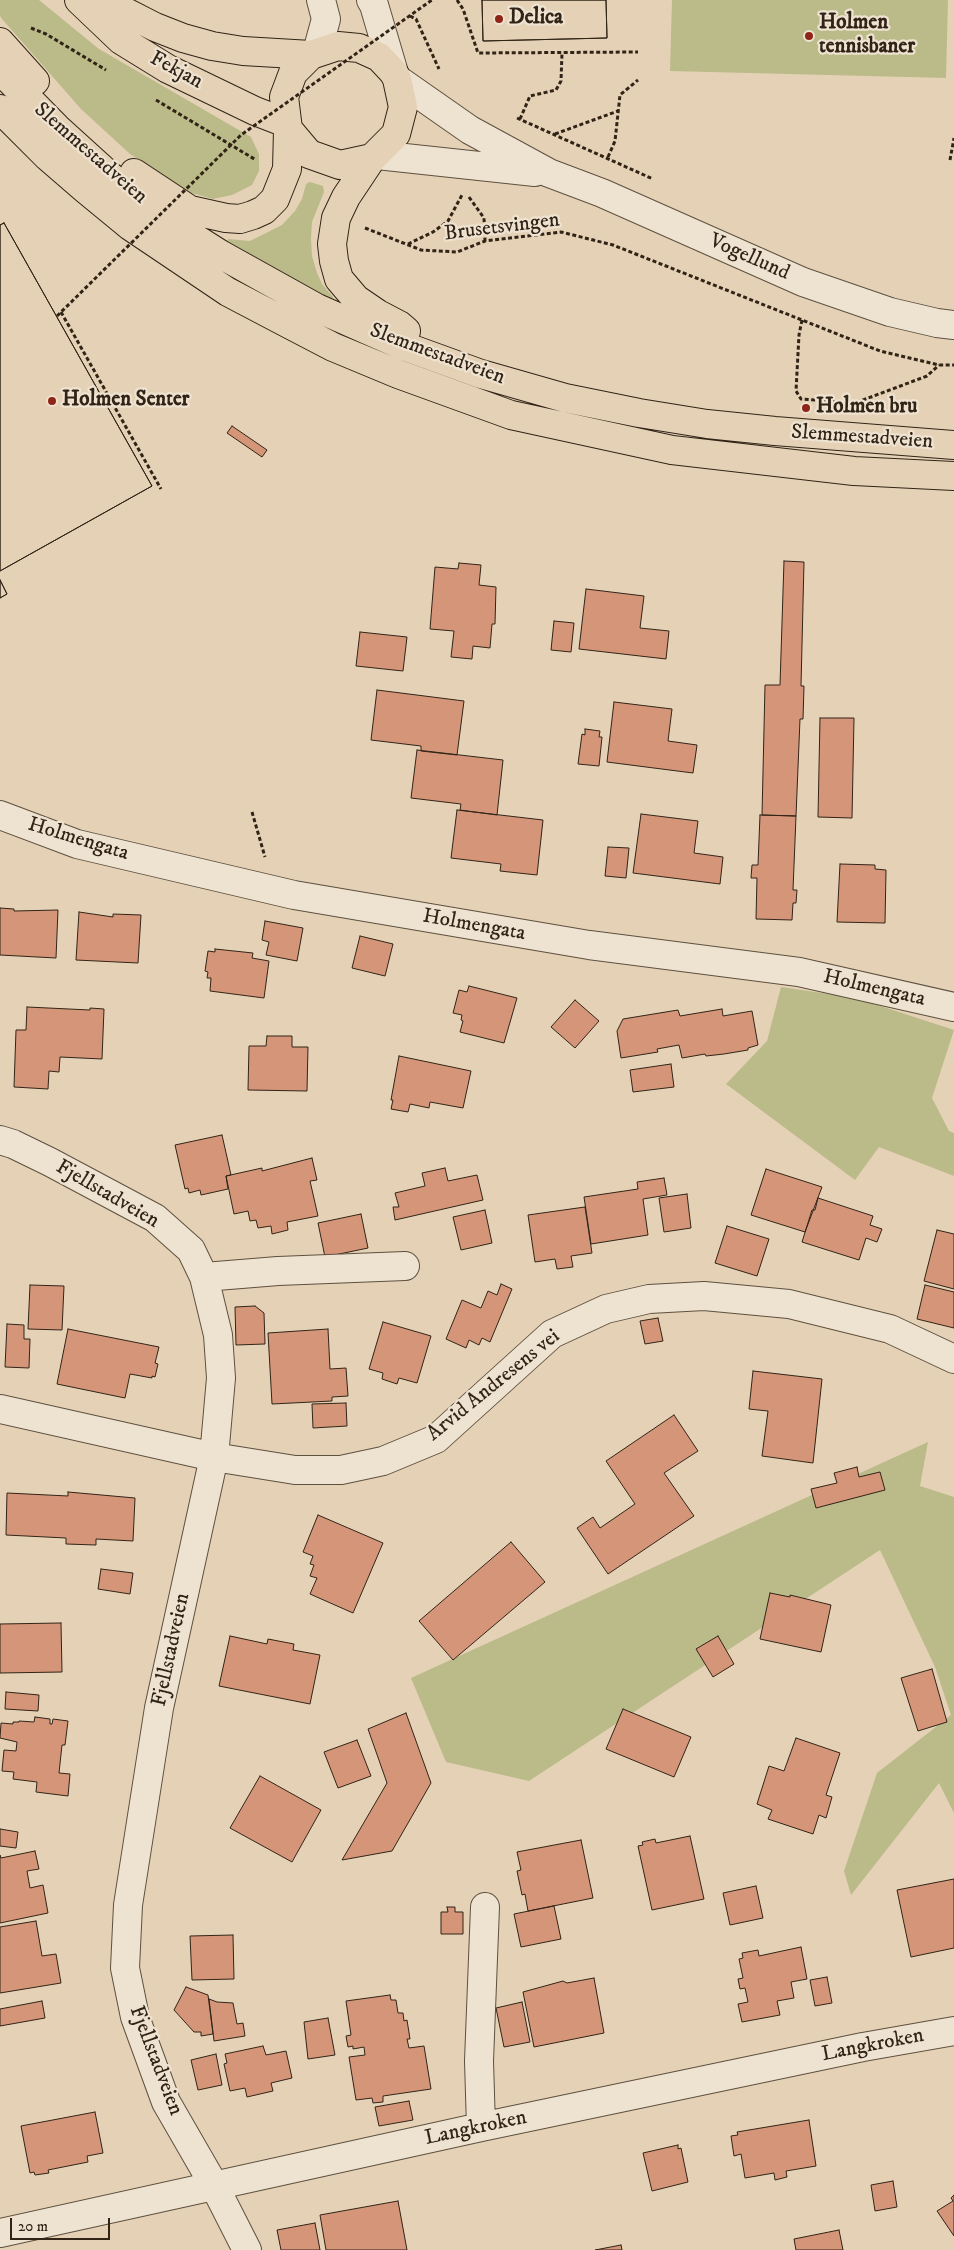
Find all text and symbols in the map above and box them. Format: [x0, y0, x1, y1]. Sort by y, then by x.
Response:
place label: Delica [509, 6, 563, 32]
place label: Holmen tennisbaner [819, 11, 915, 61]
marker: Delica [493, 13, 505, 25]
marker: Holmen tennisbaner [803, 30, 815, 42]
street label: Fekjan [145, 47, 207, 95]
street label: Slemmestadveien [28, 98, 152, 210]
street label: Brusetsvingen [443, 208, 561, 248]
street label: Vogellund [705, 229, 793, 287]
street label: Slemmestadveien [366, 319, 508, 391]
place label: Holmen Senter [62, 388, 189, 414]
marker: Holmen Senter [46, 395, 58, 407]
place label: Holmen bru [816, 395, 917, 421]
marker: Holmen bru [800, 402, 812, 414]
street label: Slemmestadveien [790, 420, 934, 456]
street label: Holmengata [25, 813, 131, 867]
street label: Holmengata [421, 905, 527, 947]
street label: Holmengata [821, 965, 927, 1013]
street label: Fjellstadveien [51, 1155, 163, 1235]
street label: Arvid Andresens vei [422, 1325, 566, 1447]
street label: Fjellstadveien [148, 1591, 196, 1709]
street label: Fjellstadveien [123, 2003, 187, 2119]
street label: Langkroken [820, 2024, 926, 2068]
street label: Langkroken [423, 2106, 529, 2152]
scale bar [12, 2208, 112, 2240]
text: 20 m [18, 2217, 48, 2236]

